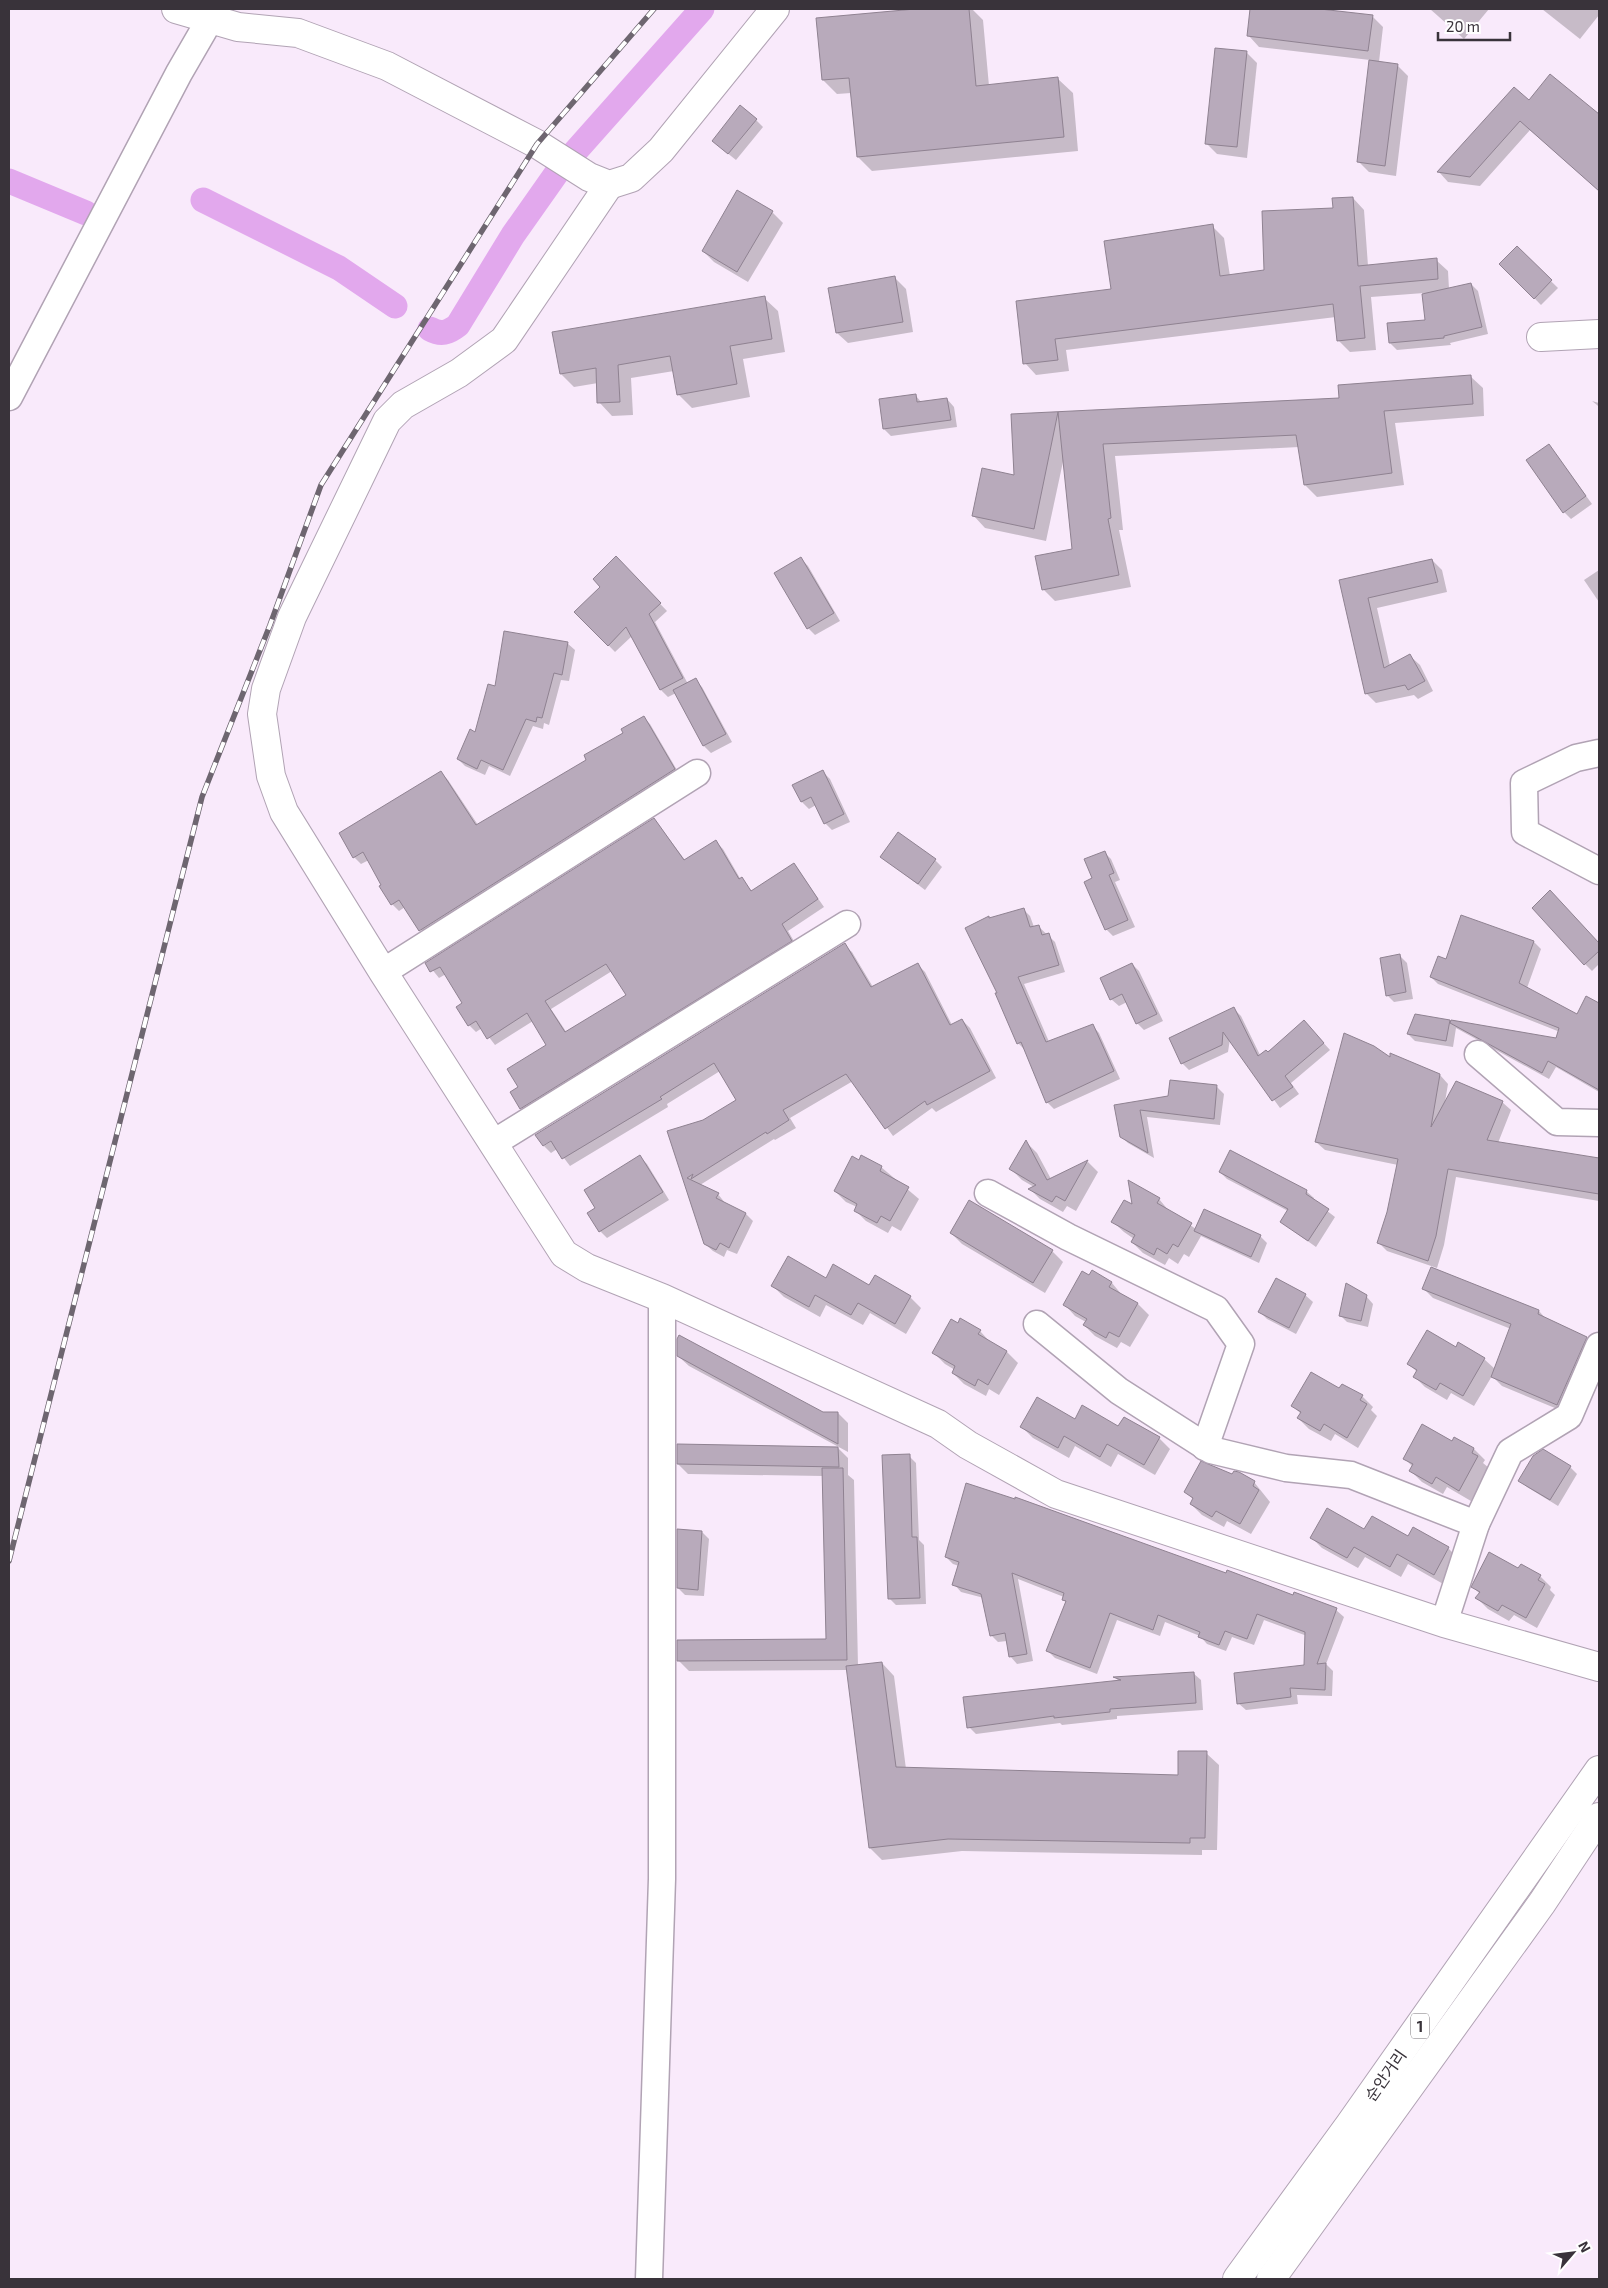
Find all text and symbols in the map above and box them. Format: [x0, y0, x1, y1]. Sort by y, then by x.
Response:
scale bar [1438, 10, 1510, 42]
text: 20 m [1446, 17, 1480, 35]
road number: 1 [1411, 2014, 1429, 2038]
street label: 순안거리 [1360, 2045, 1410, 2105]
north arrow [1548, 2228, 1598, 2278]
text: N [1575, 2238, 1595, 2255]

